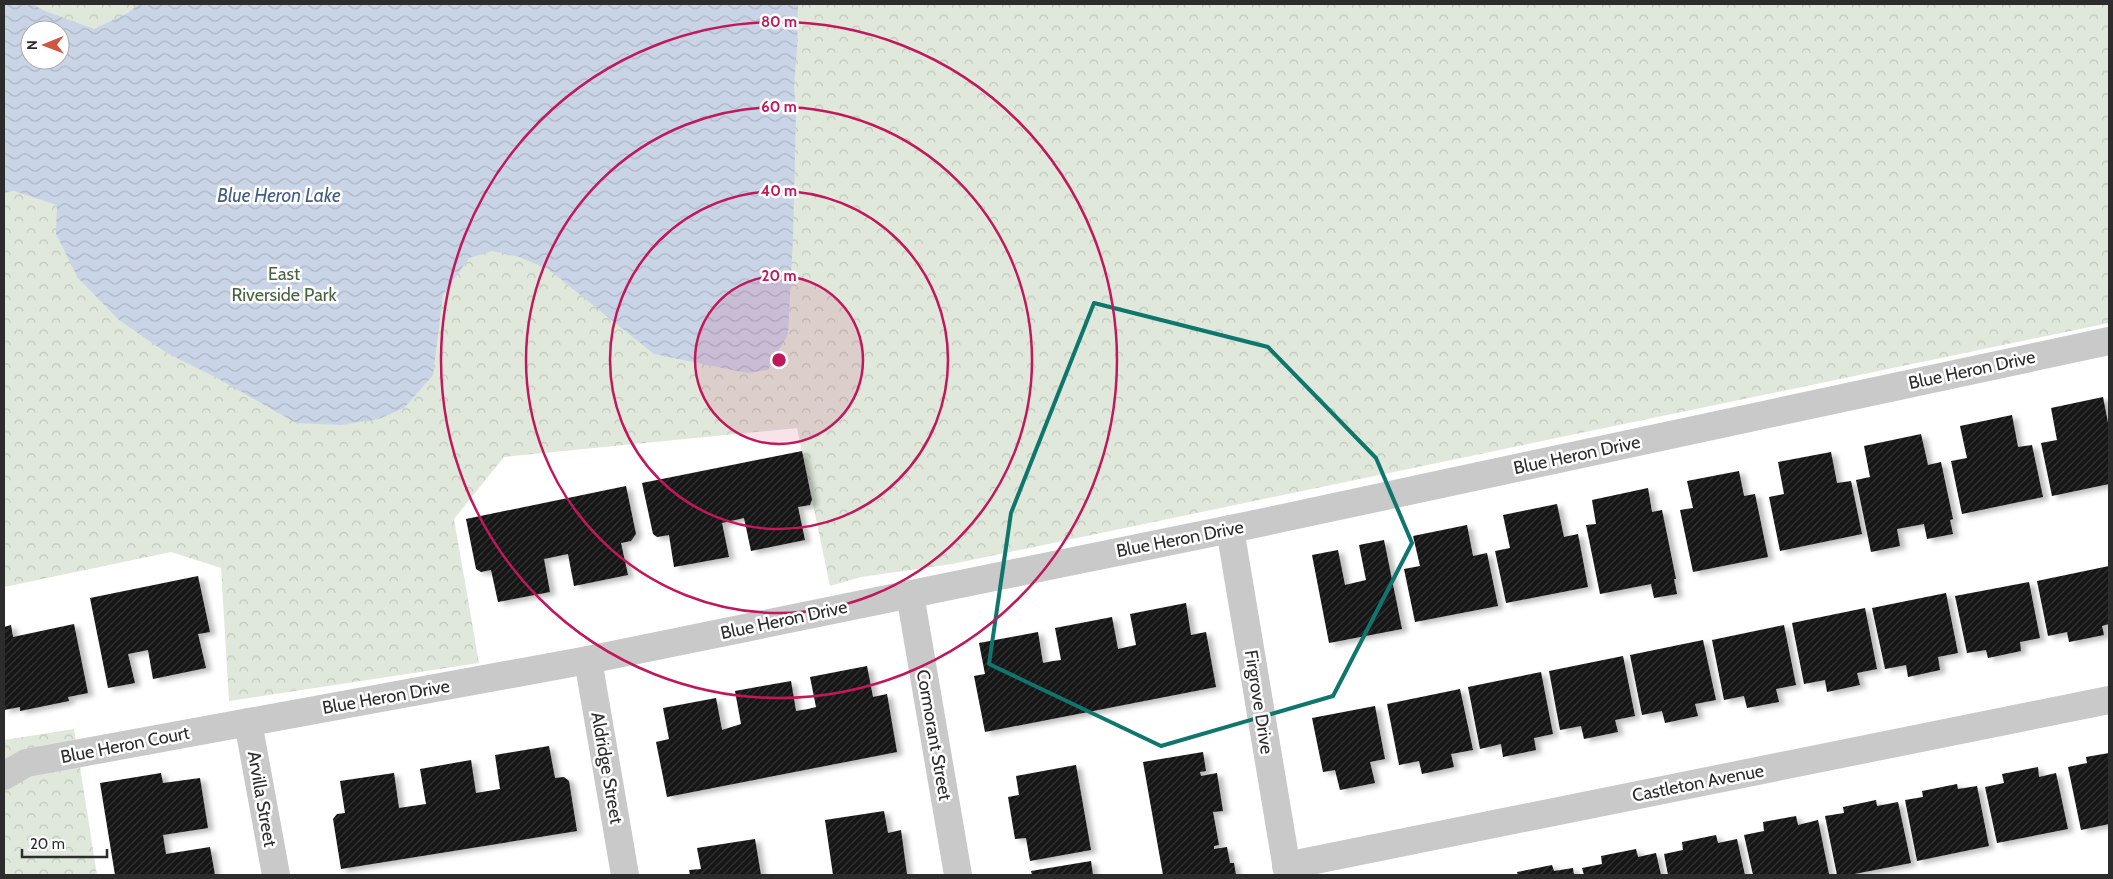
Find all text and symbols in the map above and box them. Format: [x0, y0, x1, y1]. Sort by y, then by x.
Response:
text: 80 m [761, 13, 797, 31]
north arrow [20, 20, 70, 70]
text: N [23, 40, 41, 50]
text: 60 m [761, 98, 797, 116]
text: 40 m [761, 182, 797, 200]
water label: Blue Heron Lake [217, 184, 341, 207]
park label: East Riverside Park [231, 263, 337, 306]
text: 20 m [762, 267, 796, 285]
street label: Blue Heron Drive [1907, 346, 2037, 394]
centre of rings [770, 351, 788, 369]
street label: Blue Heron Drive [1512, 431, 1642, 479]
street label: Blue Heron Drive [1115, 516, 1245, 562]
street label: Blue Heron Drive [719, 596, 849, 644]
street label: Firgrove Drive [1240, 648, 1278, 756]
street label: Cormorant Street [912, 668, 956, 802]
street label: Blue Heron Drive [321, 675, 451, 719]
street label: Aldridge Street [586, 710, 628, 826]
street label: Blue Heron Court [59, 722, 191, 768]
street label: Arvilla Street [243, 749, 281, 849]
street label: Castleton Avenue [1630, 759, 1766, 807]
scale bar [22, 826, 108, 858]
text: 20 m [30, 835, 65, 853]

